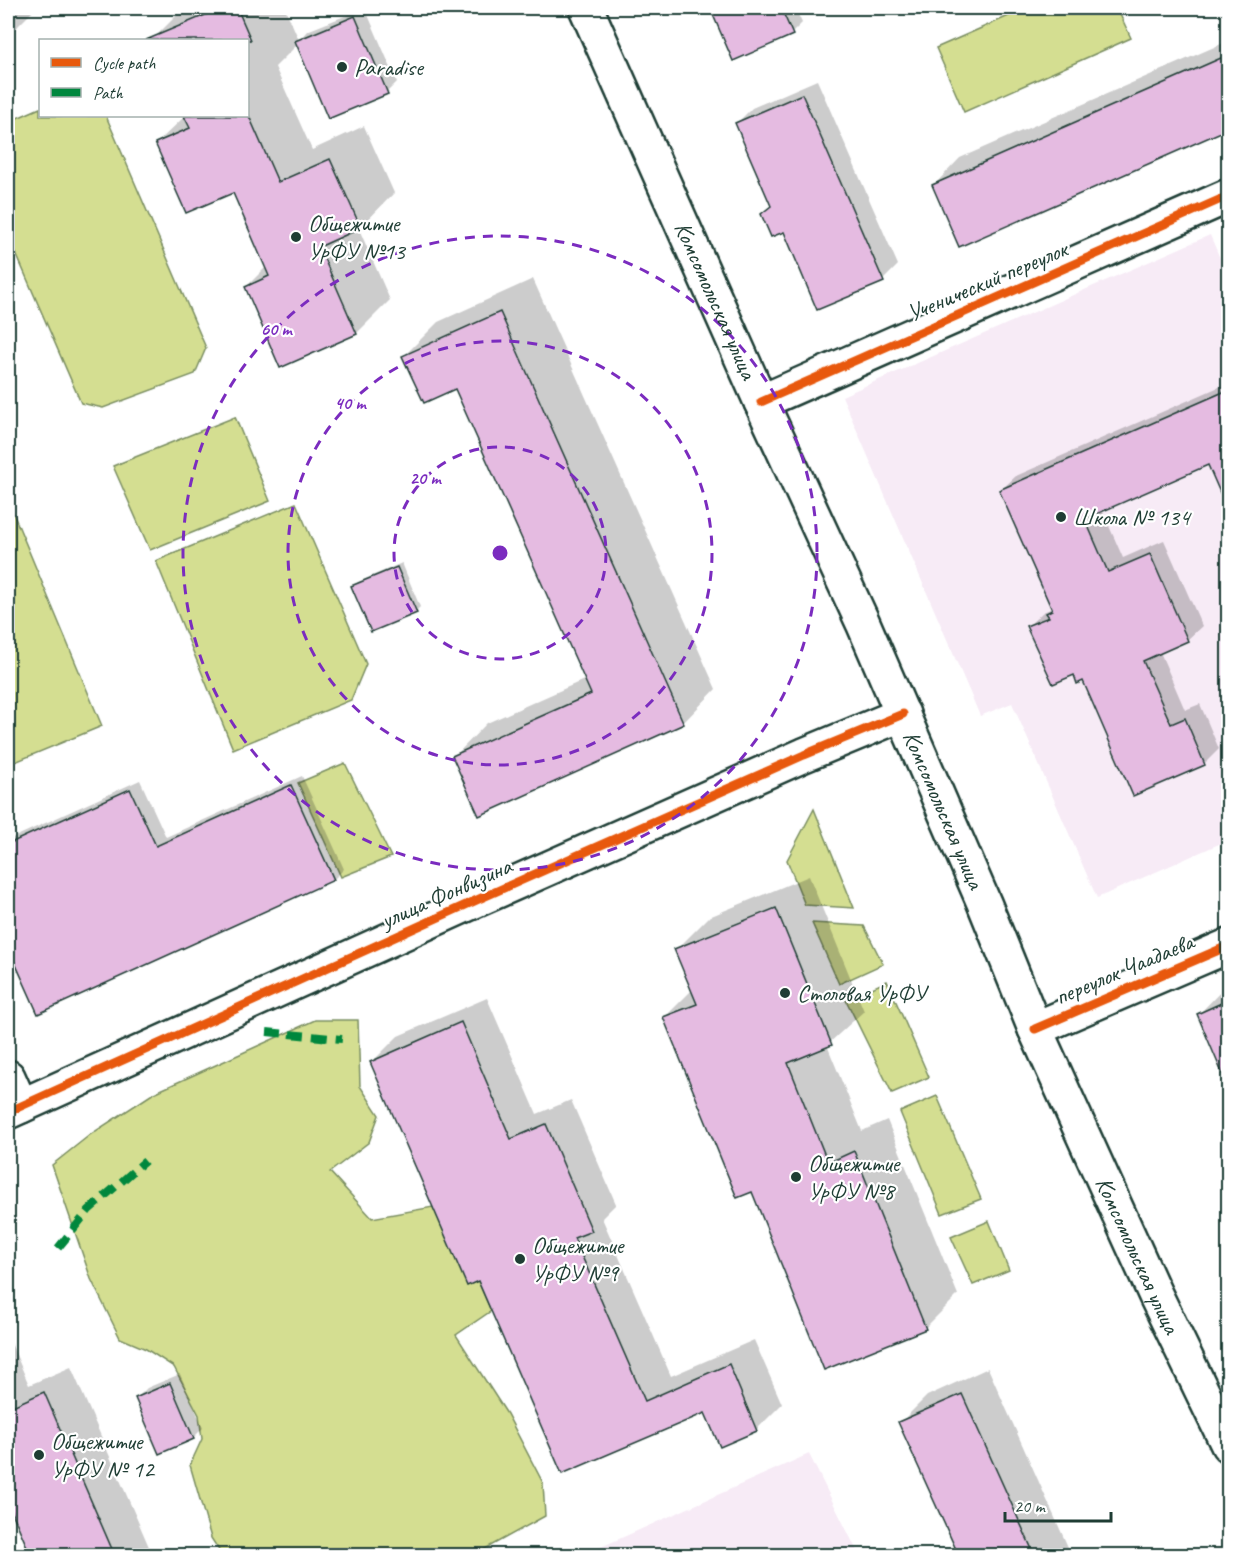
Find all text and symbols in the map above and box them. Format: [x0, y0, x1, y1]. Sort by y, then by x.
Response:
legend [39, 39, 249, 117]
text: Cycle path [93, 52, 156, 74]
place label: Paradise [354, 52, 425, 82]
marker: Paradise [335, 60, 349, 74]
text: Path [93, 82, 123, 104]
place label: Общежитие УрФУ №13 [308, 208, 407, 266]
street label: Комсомольская улица [668, 217, 765, 385]
marker: Общежитие УрФУ №13 [289, 230, 303, 244]
street label: Ученический переулок [902, 233, 1074, 328]
text: 60 m [260, 318, 293, 340]
text: 40 m [335, 392, 367, 414]
text: 20 m [410, 467, 442, 489]
place label: Школа № 134 [1073, 502, 1192, 532]
marker: Школа № 134 [1054, 510, 1068, 524]
centre of rings [490, 543, 510, 563]
street label: Комсомольская улица [896, 726, 992, 895]
street label: улица Фонвизина [374, 850, 518, 936]
street label: переулок Чаадаева [1050, 926, 1200, 1012]
place label: Столовая УрФУ [797, 978, 930, 1008]
marker: Столовая УрФУ [778, 986, 792, 1000]
place label: Общежитие УрФУ №8 [808, 1148, 902, 1206]
marker: Общежитие УрФУ №8 [789, 1170, 803, 1184]
street label: Комсомольская улица [1089, 1172, 1187, 1340]
place label: Общежитие УрФУ №9 [532, 1230, 626, 1288]
marker: Общежитие УрФУ №9 [513, 1252, 527, 1266]
place label: Общежитие УрФУ № 12 [51, 1426, 156, 1484]
marker: Общежитие УрФУ № 12 [32, 1448, 46, 1462]
scale bar [1005, 1485, 1112, 1523]
text: 20 m [1014, 1495, 1047, 1517]

